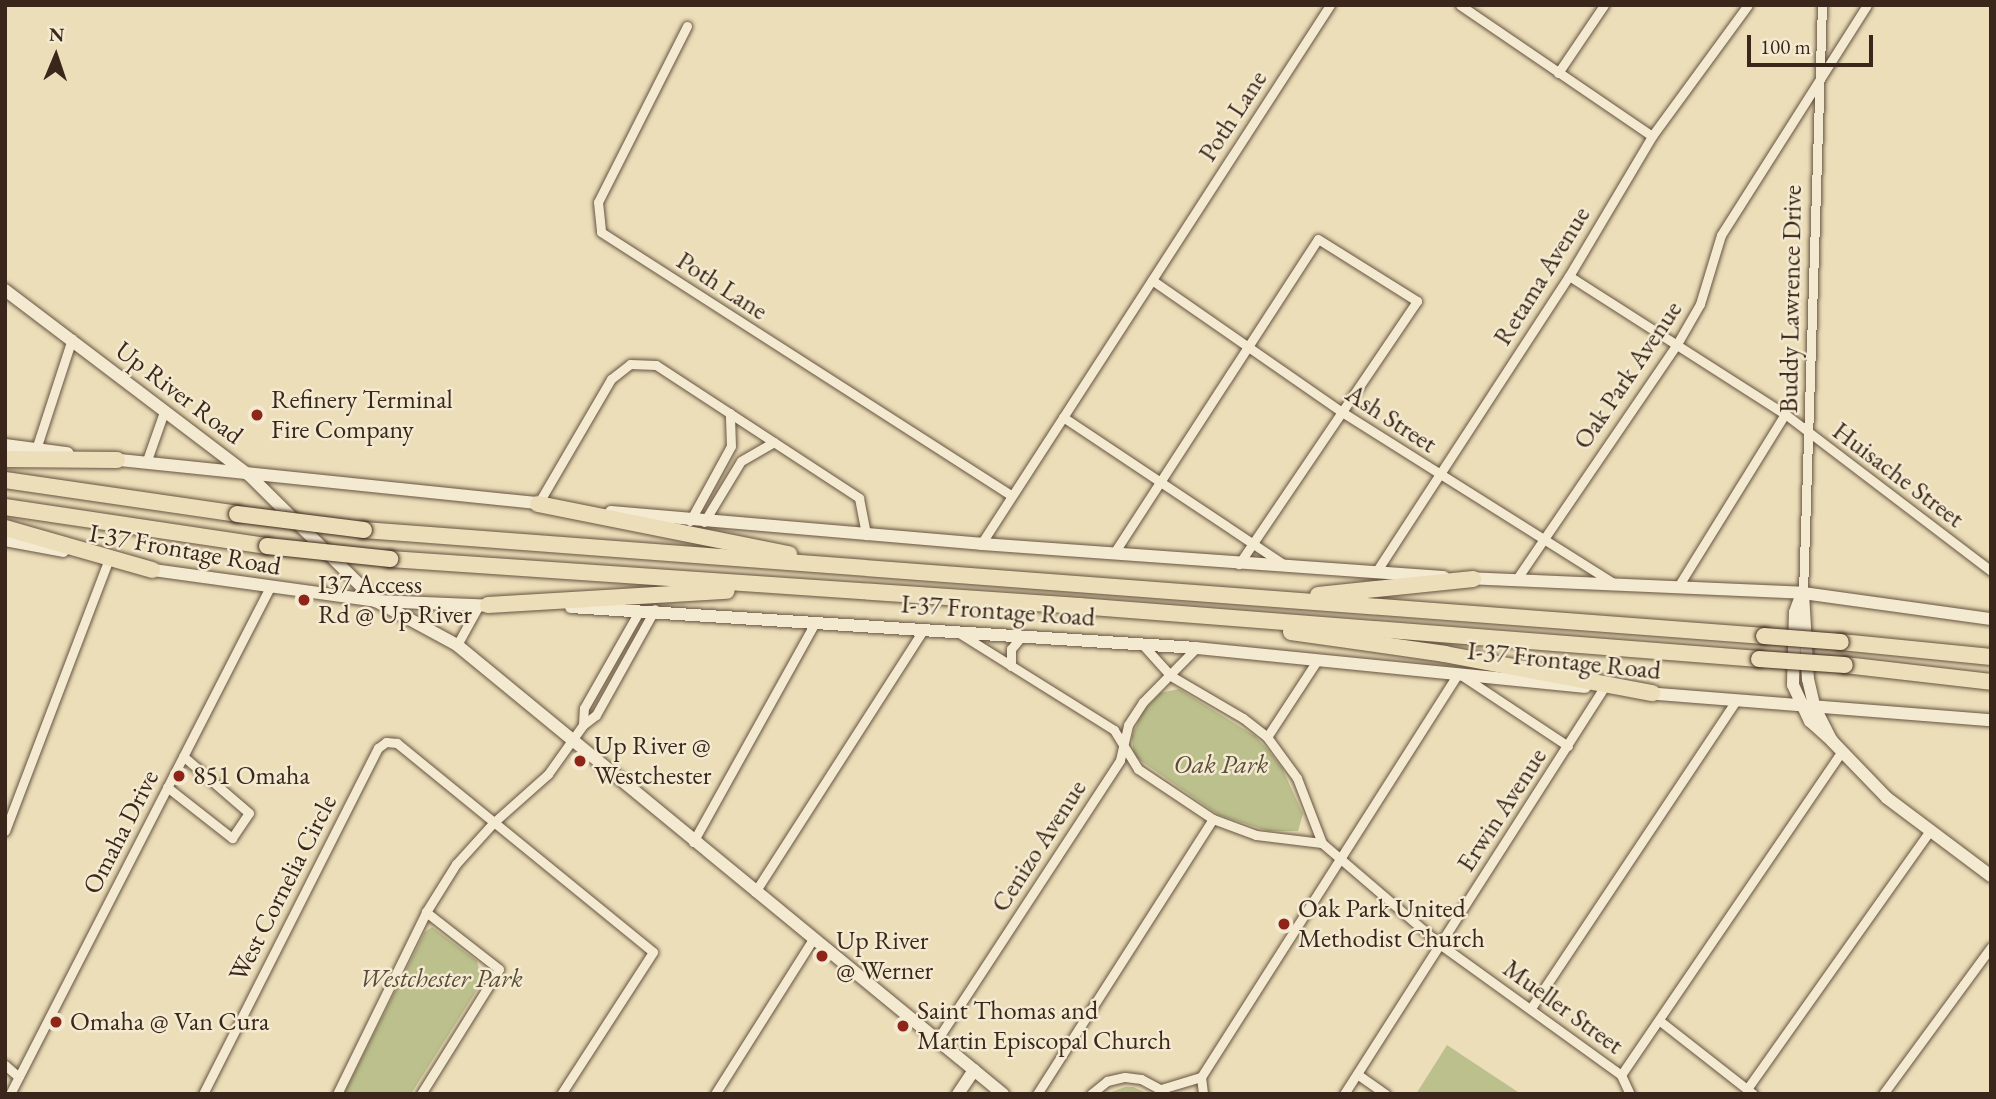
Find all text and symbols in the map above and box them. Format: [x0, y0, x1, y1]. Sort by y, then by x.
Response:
north arrow [21, 21, 91, 91]
scale bar [1751, 21, 1877, 65]
text: N [49, 22, 65, 47]
text: 100 m [1760, 33, 1811, 60]
street label: Poth Lane [1192, 65, 1274, 167]
street label: Buddy Lawrence Drive [1773, 185, 1809, 413]
street label: Retama Avenue [1487, 201, 1597, 351]
street label: Poth Lane [671, 245, 773, 327]
street label: Oak Park Avenue [1567, 295, 1689, 455]
street label: Up River Road [109, 335, 249, 451]
street label: Ash Street [1340, 378, 1442, 460]
place label: Refinery Terminal Fire Company [271, 384, 453, 446]
marker: Refinery Terminal Fire Company [249, 407, 265, 423]
street label: Huisache Street [1826, 415, 1970, 535]
street label: I-37 Frontage Road [87, 518, 283, 582]
place label: I37 Access Rd @ Up River [318, 569, 472, 630]
street label: I-37 Frontage Road [900, 589, 1096, 633]
marker: I37 Access Rd @ Up River [296, 592, 312, 608]
street label: I-37 Frontage Road [1466, 635, 1662, 687]
place label: Up River @ Westchester [594, 730, 711, 792]
street label: Erwin Avenue [1450, 742, 1554, 878]
park label: Oak Park [1174, 749, 1268, 781]
marker: Up River @ Westchester [572, 753, 588, 769]
place label: 851 Omaha [193, 760, 310, 792]
street label: Omaha Drive [76, 765, 166, 899]
marker: 851 Omaha [171, 768, 187, 784]
street label: Cenizo Avenue [985, 774, 1093, 918]
street label: West Cornelia Circle [222, 789, 344, 987]
place label: Oak Park United Methodist Church [1298, 893, 1485, 954]
marker: Oak Park United Methodist Church [1276, 916, 1292, 932]
place label: Up River @ Werner [836, 925, 933, 986]
marker: Up River @ Werner [814, 948, 830, 964]
street label: Mueller Street [1497, 953, 1629, 1061]
park label: Westchester Park [359, 963, 523, 995]
place label: Saint Thomas and Martin Episcopal Church [917, 995, 1171, 1056]
place label: Omaha @ Van Cura [70, 1006, 269, 1038]
marker: Omaha @ Van Cura [48, 1014, 64, 1030]
marker: Saint Thomas and Martin Episcopal Church [895, 1018, 911, 1034]

